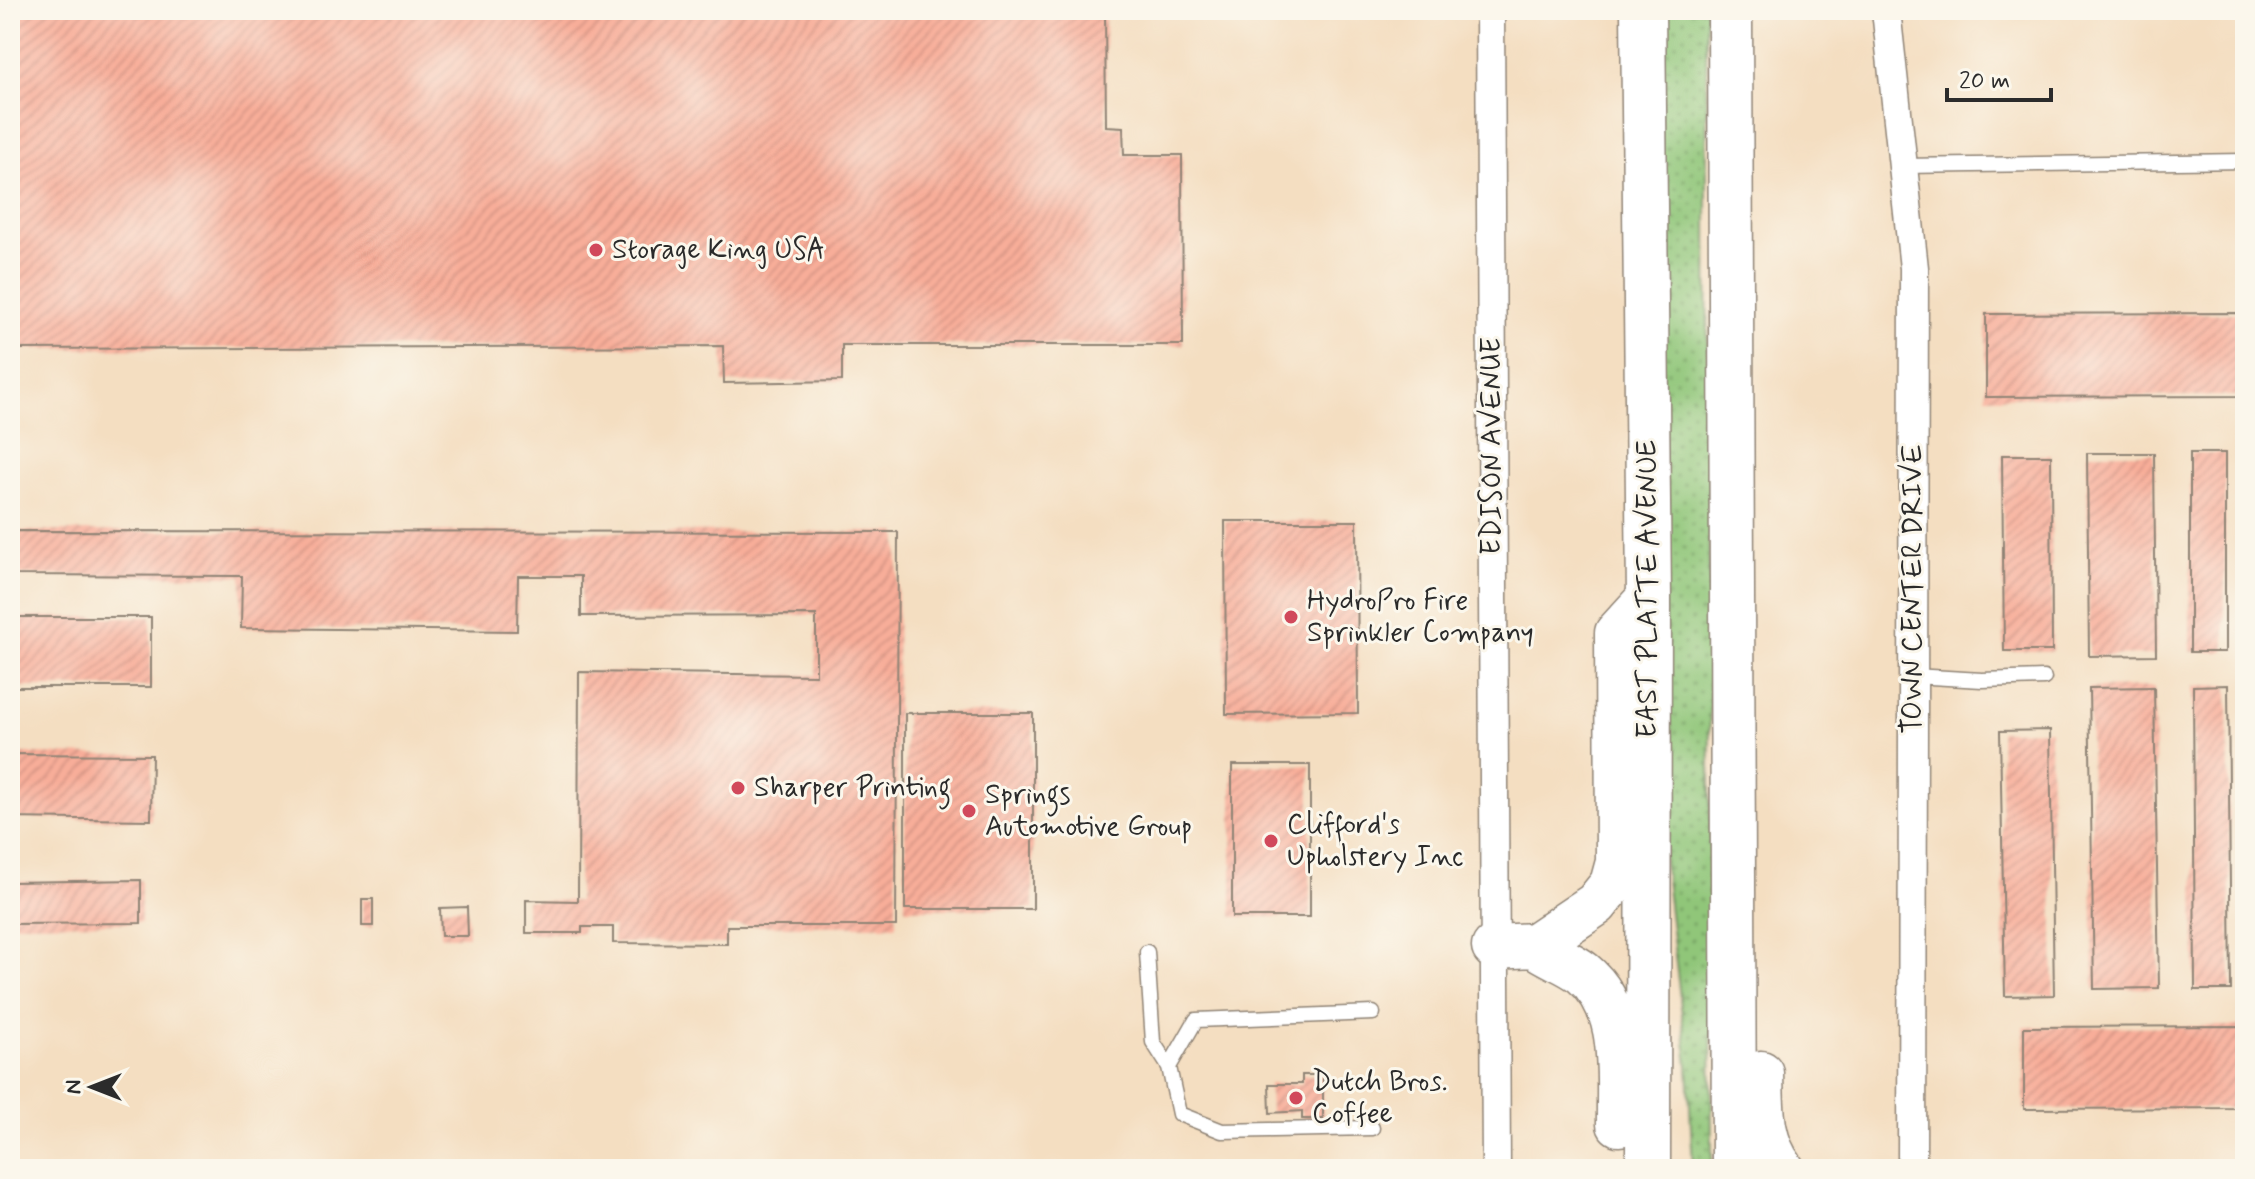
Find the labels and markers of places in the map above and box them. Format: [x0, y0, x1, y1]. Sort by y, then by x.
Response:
place label: Storage King USA [612, 232, 825, 269]
marker: Storage King USA [587, 241, 605, 259]
place label: HydroPro Fire Sprinkler Company [1307, 583, 1534, 652]
marker: HydroPro Fire Sprinkler Company [1282, 608, 1300, 626]
place label: Sharper Printing [754, 770, 951, 810]
place label: Springs Automotive Group [985, 777, 1192, 846]
marker: Sharper Printing [729, 779, 747, 797]
marker: Springs Automotive Group [960, 802, 978, 820]
place label: Clifford's Upholstery Inc [1287, 807, 1463, 876]
marker: Clifford's Upholstery Inc [1262, 832, 1280, 850]
place label: Dutch Bros. Coffee [1312, 1064, 1448, 1133]
marker: Dutch Bros. Coffee [1287, 1089, 1305, 1107]

